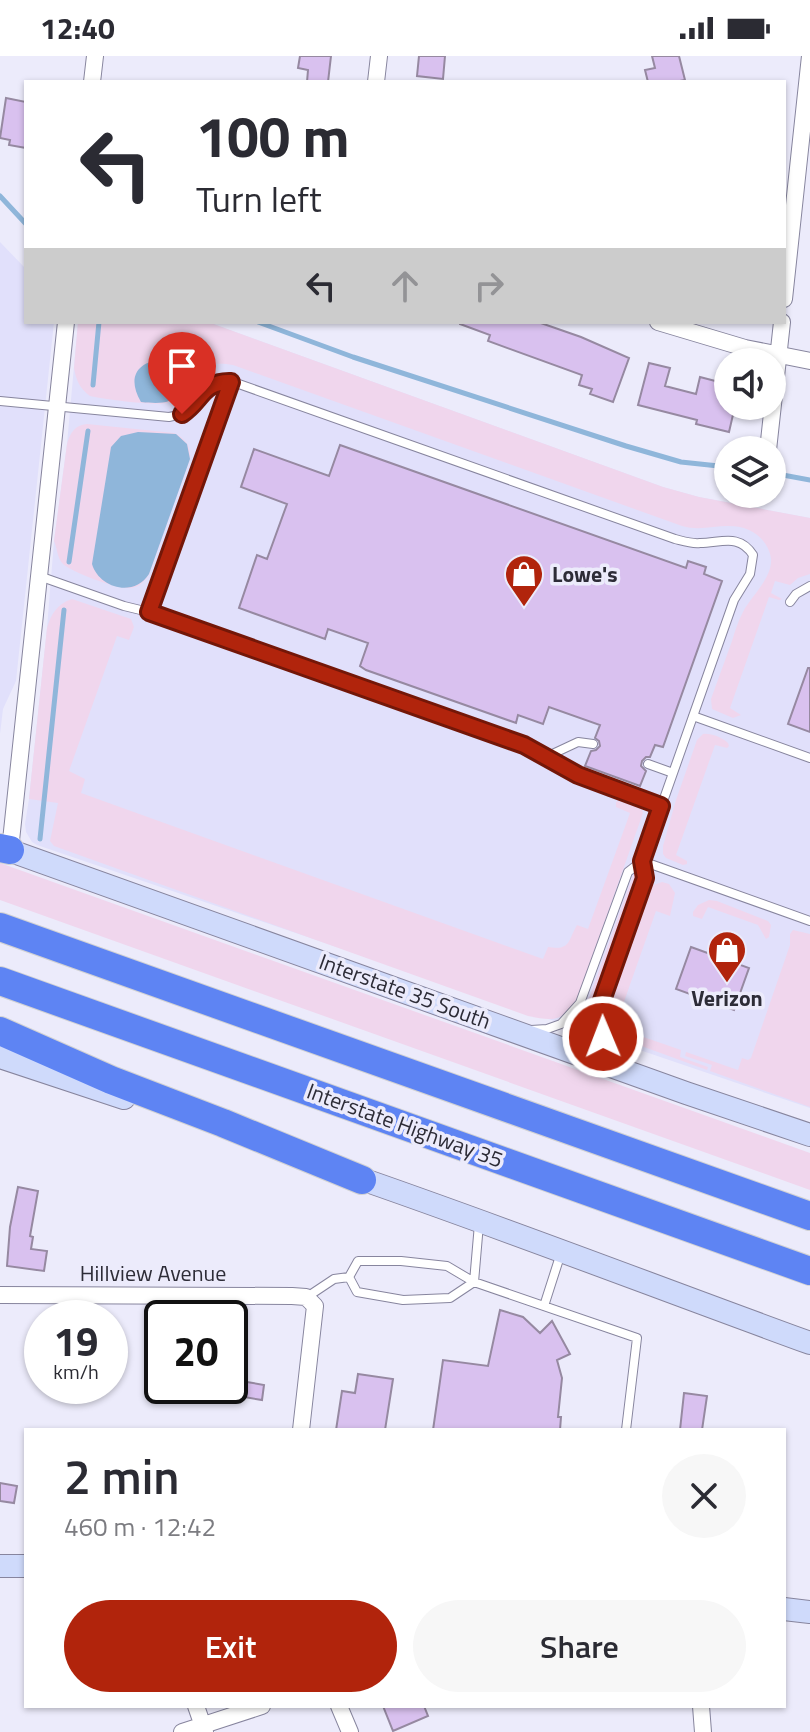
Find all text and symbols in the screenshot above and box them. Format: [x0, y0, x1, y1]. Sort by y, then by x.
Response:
text: 12:40 [40, 5, 115, 51]
text: 100 m [196, 94, 349, 179]
icon: left [64, 112, 168, 216]
text: Turn left [196, 171, 322, 226]
icon: left [299, 264, 343, 308]
icon: ahead [383, 264, 427, 308]
icon: right [467, 264, 511, 308]
pin [148, 332, 216, 414]
icon: arrive [160, 344, 204, 388]
map controls [714, 348, 786, 508]
button: sound [714, 348, 786, 420]
button: layers [714, 436, 786, 508]
shop icon: Lowe's [503, 553, 545, 608]
place label: Lowe's [552, 557, 618, 591]
shop icon: Verizon [706, 929, 748, 984]
street label: Interstate 35 South [314, 944, 496, 1038]
place label: Verizon [691, 981, 763, 1015]
position arrow [561, 995, 645, 1079]
street label: Interstate Highway 35 [302, 1074, 508, 1176]
street label: Hillview Avenue [80, 1256, 226, 1290]
speed limit sign: 20 [144, 1300, 248, 1404]
text: 19 [54, 1311, 98, 1372]
text: km/h [53, 1356, 99, 1387]
text: 2 min [64, 1440, 179, 1513]
button: close [662, 1454, 746, 1538]
text: 460 m · 12:42 [64, 1507, 216, 1546]
button: Exit [64, 1600, 397, 1692]
button: Share [413, 1600, 746, 1692]

